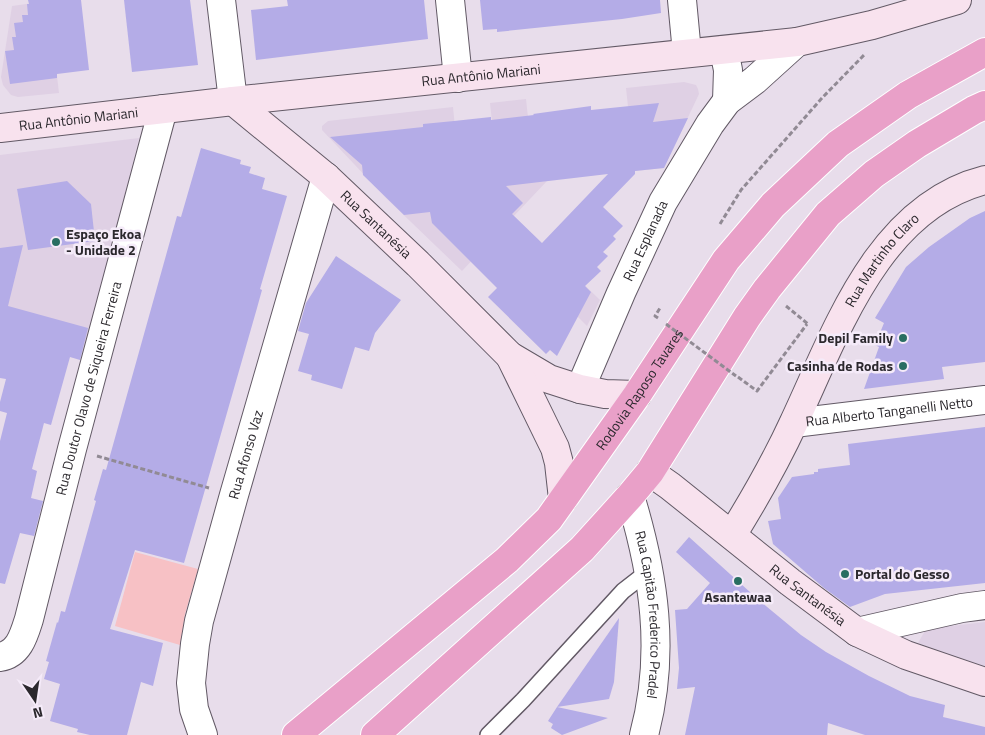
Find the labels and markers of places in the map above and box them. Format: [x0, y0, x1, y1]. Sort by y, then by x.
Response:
place label: Espaço Ekoa - Unidade 2 [66, 223, 141, 260]
marker: Espaço Ekoa - Unidade 2 [50, 236, 62, 248]
place label: Depil Family [818, 327, 893, 348]
marker: Depil Family [897, 332, 909, 344]
place label: Casinha de Rodas [787, 355, 893, 376]
marker: Casinha de Rodas [897, 360, 909, 372]
place label: Portal do Gesso [855, 563, 950, 584]
marker: Portal do Gesso [839, 568, 851, 580]
marker: Asantewaa [732, 575, 744, 587]
place label: Asantewaa [704, 586, 772, 607]

